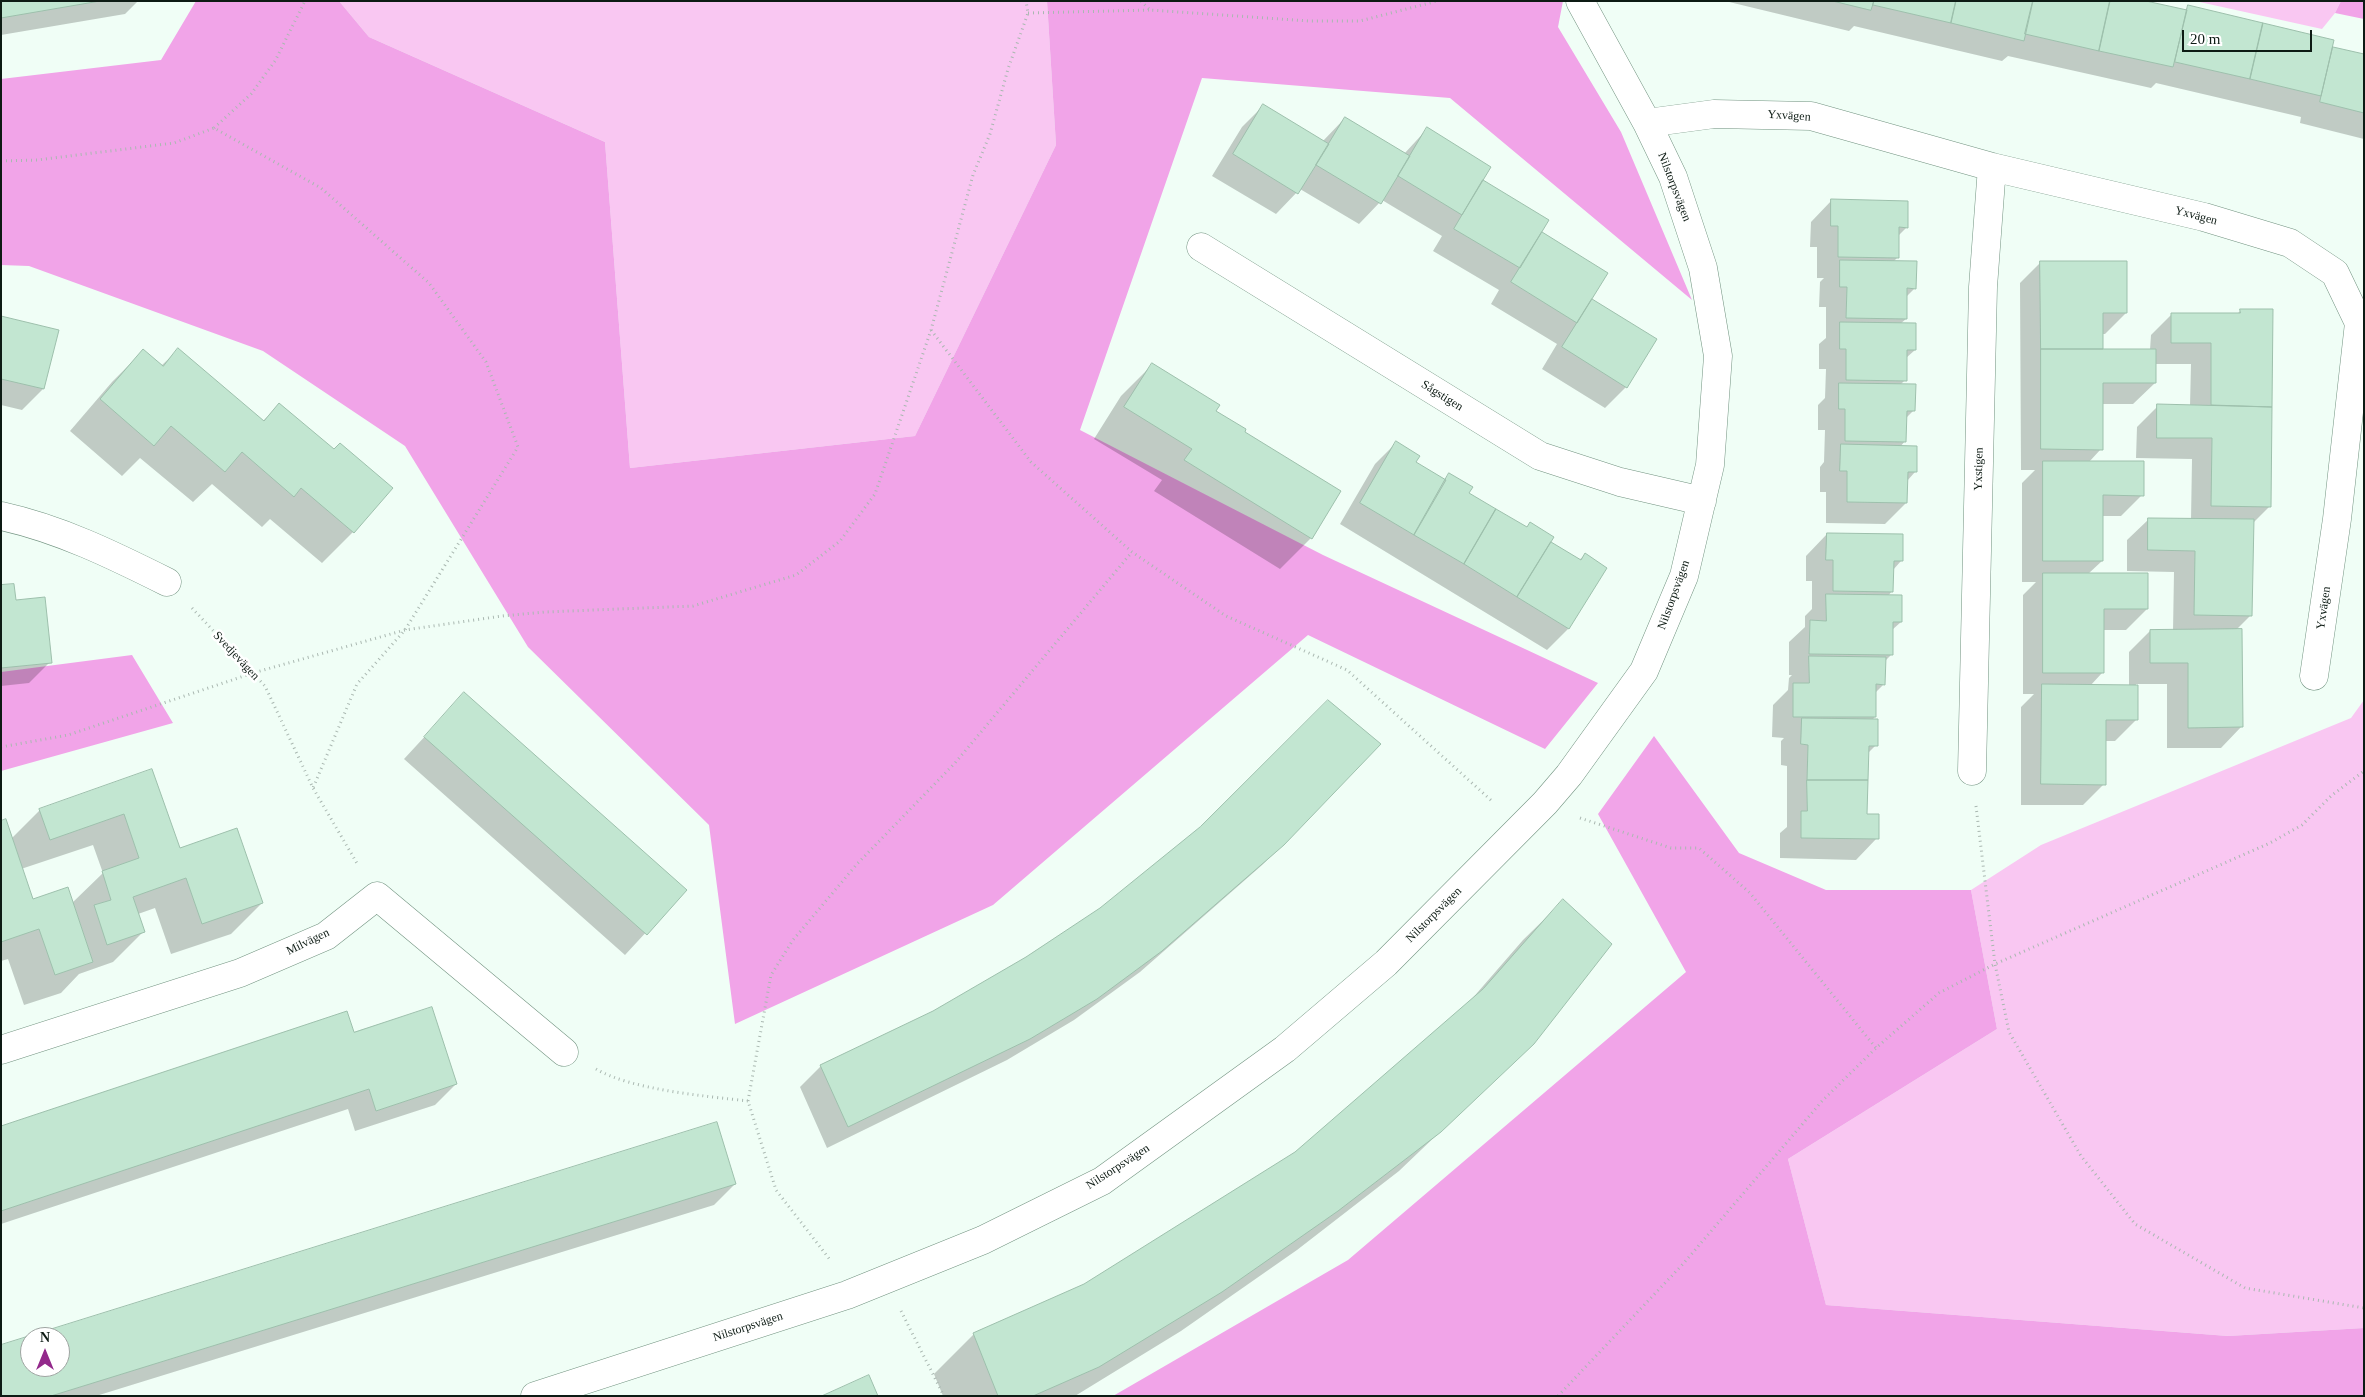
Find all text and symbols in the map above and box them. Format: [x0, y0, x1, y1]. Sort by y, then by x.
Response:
scale bar [2185, 20, 2315, 52]
text: 20 m [2190, 31, 2220, 47]
street label: Yxvägen [1767, 107, 1811, 125]
street label: Nilstorpsvägen [1654, 151, 1694, 223]
street label: Yxvägen [2173, 203, 2219, 229]
street label: Sågstigen [1418, 378, 1466, 414]
street label: Yxstigen [1971, 447, 1987, 491]
street label: Nilstorpsvägen [1655, 558, 1693, 632]
street label: Yxvägen [2314, 586, 2334, 630]
street label: Svedjevägen [210, 629, 262, 683]
street label: Nilstorpsvägen [1403, 884, 1465, 946]
street label: Milvägen [284, 925, 332, 959]
street label: Nilstorpsvägen [1084, 1141, 1152, 1193]
street label: Nilstorpsvägen [711, 1309, 785, 1345]
north arrow [20, 1327, 70, 1377]
text: N [40, 1330, 50, 1345]

